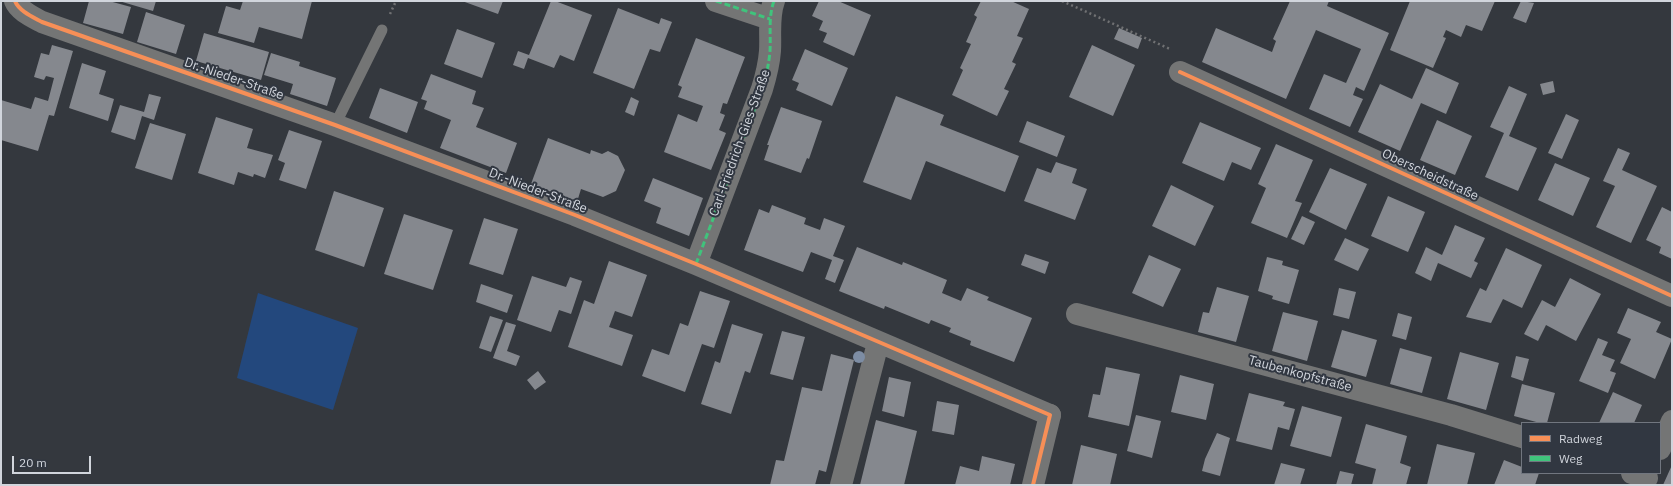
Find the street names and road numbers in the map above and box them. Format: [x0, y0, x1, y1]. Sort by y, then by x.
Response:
street label: Dr.-Nieder-Straße [182, 55, 286, 103]
street label: Carl-Friedrich-Gies-Straße [706, 67, 774, 219]
street label: Oberscheidstraße [1379, 146, 1481, 204]
street label: Dr.-Nieder-Straße [487, 165, 589, 217]
street label: Taubenkopfstraße [1247, 353, 1353, 395]

